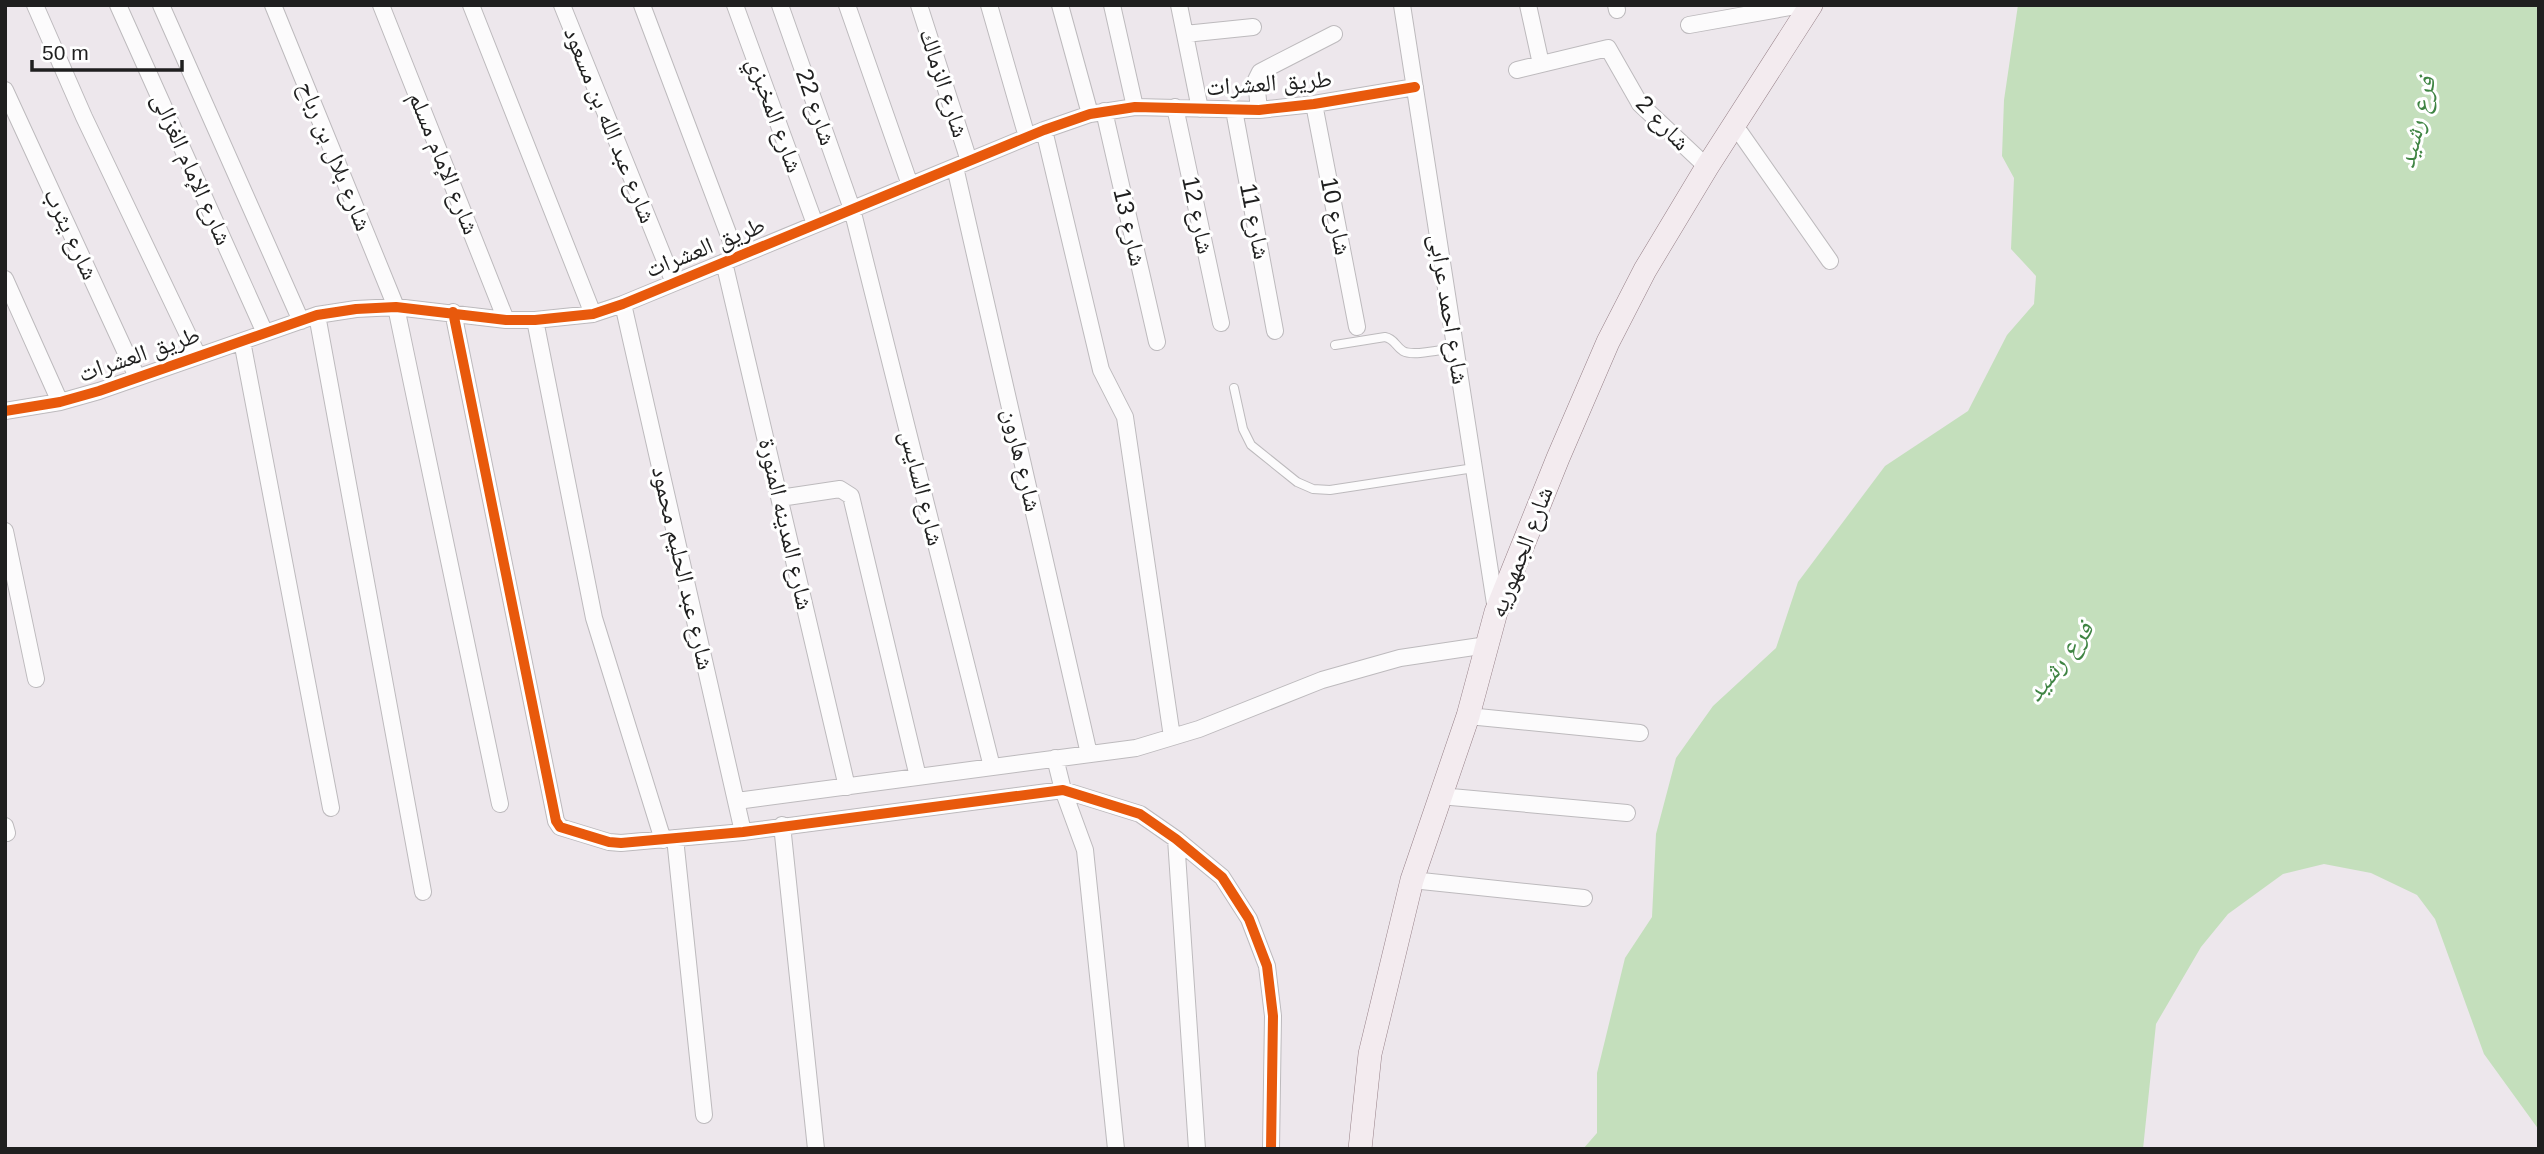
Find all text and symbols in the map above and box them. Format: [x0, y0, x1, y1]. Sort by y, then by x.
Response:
street label: شارع عبد الله بن مسعود [557, 23, 662, 227]
street label: شارع الزمالك [912, 25, 975, 141]
scale bar [32, 28, 182, 72]
text: 50 m [42, 41, 89, 64]
street label: شارع المخبزي [736, 54, 809, 178]
street label: شارع 22 [789, 65, 842, 149]
street label: طريق العشرات [1205, 65, 1333, 101]
water label: فرع رشيد [2390, 72, 2444, 171]
street label: شارع بلال بن رباح [291, 77, 378, 235]
street label: شارع الإمام مسلم [401, 88, 485, 239]
street label: شارع الإمام الغزالى [144, 89, 238, 250]
street label: شارع 2 [1629, 90, 1696, 157]
street label: شارع 12 [1175, 173, 1220, 257]
street label: شارع 10 [1314, 175, 1357, 258]
street label: شارع 11 [1233, 180, 1276, 262]
street label: شارع يثرب [37, 184, 104, 284]
street label: شارع 13 [1106, 185, 1153, 269]
street label: طريق العشرات [641, 210, 769, 284]
street label: شارع احمد عرابى [1422, 232, 1475, 386]
street label: طريق العشرات [75, 320, 203, 388]
street label: شارع هارون [996, 406, 1047, 515]
street label: شارع السايس [893, 428, 950, 549]
street label: شارع المدينه المنورة [752, 436, 819, 613]
street label: شارع عبد الحليم محمود [644, 463, 720, 673]
street label: شارع الجمهوريه [1483, 483, 1560, 622]
water label: فرع رشيد [2018, 614, 2102, 708]

